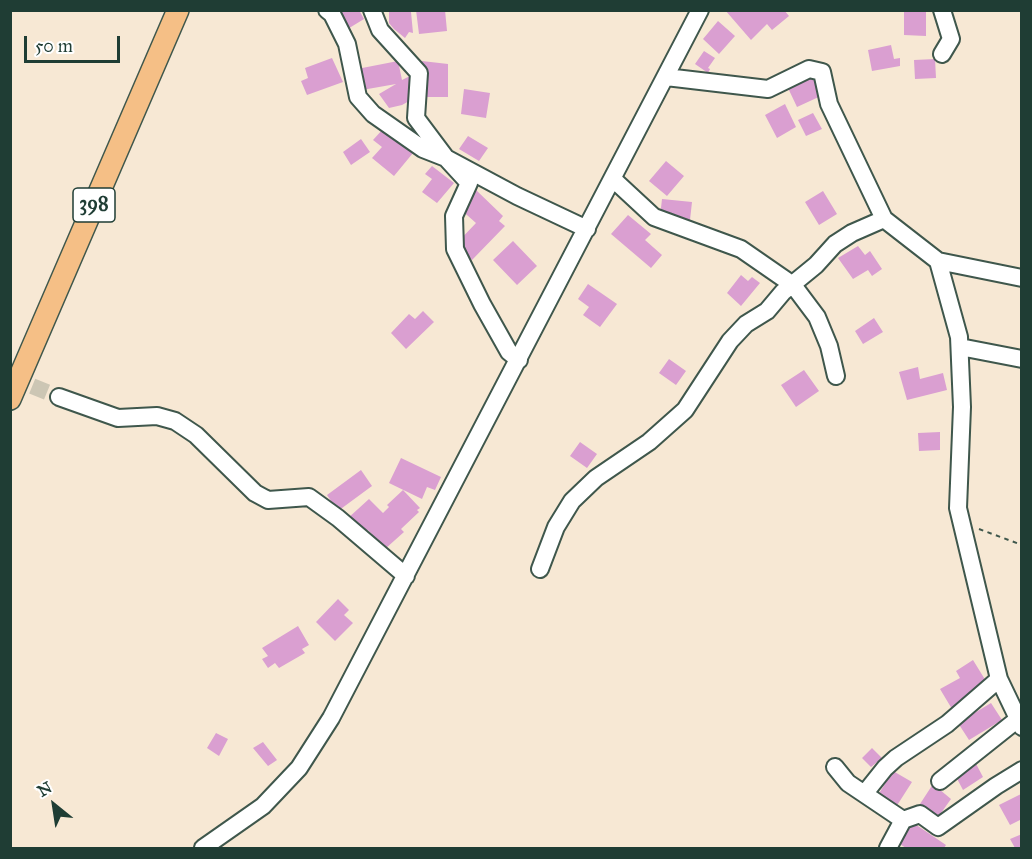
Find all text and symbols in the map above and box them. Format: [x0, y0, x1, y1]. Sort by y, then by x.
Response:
scale bar [27, 24, 123, 62]
text: 50 m [35, 35, 73, 57]
road number: 398 [73, 188, 115, 222]
north arrow [24, 775, 84, 835]
text: N [34, 777, 55, 801]

